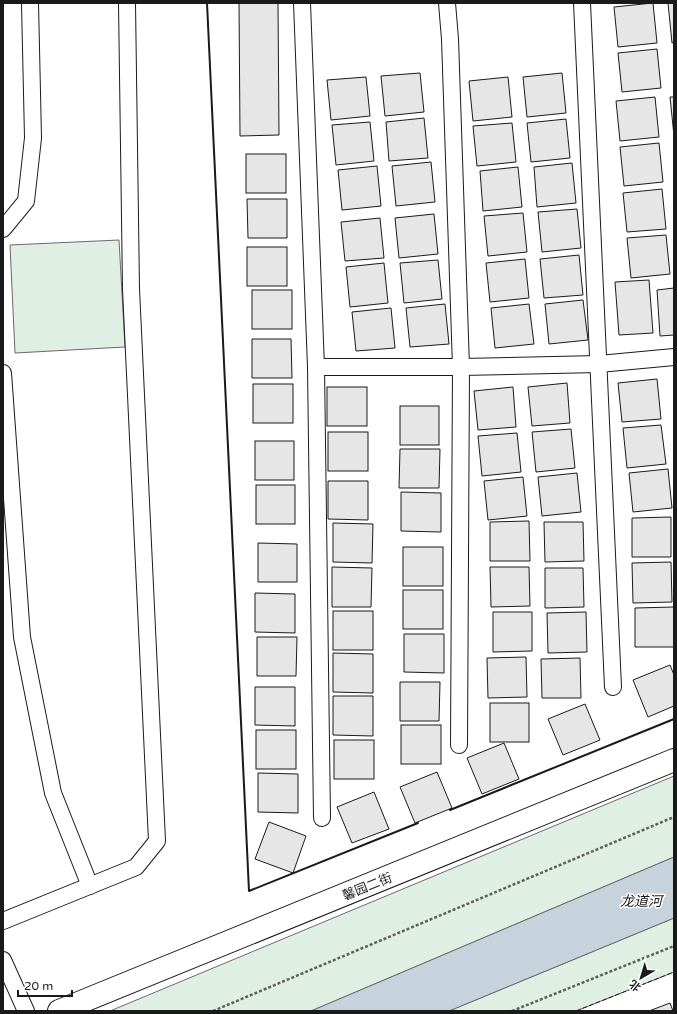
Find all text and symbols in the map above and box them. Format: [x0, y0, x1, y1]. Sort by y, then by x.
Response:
street label: 馨园二街 [340, 870, 394, 904]
water label: 龙道河 [620, 893, 665, 910]
north arrow [621, 958, 661, 998]
scale bar [18, 972, 72, 998]
text: 北 [627, 977, 643, 994]
text: 20 m [24, 979, 53, 993]

